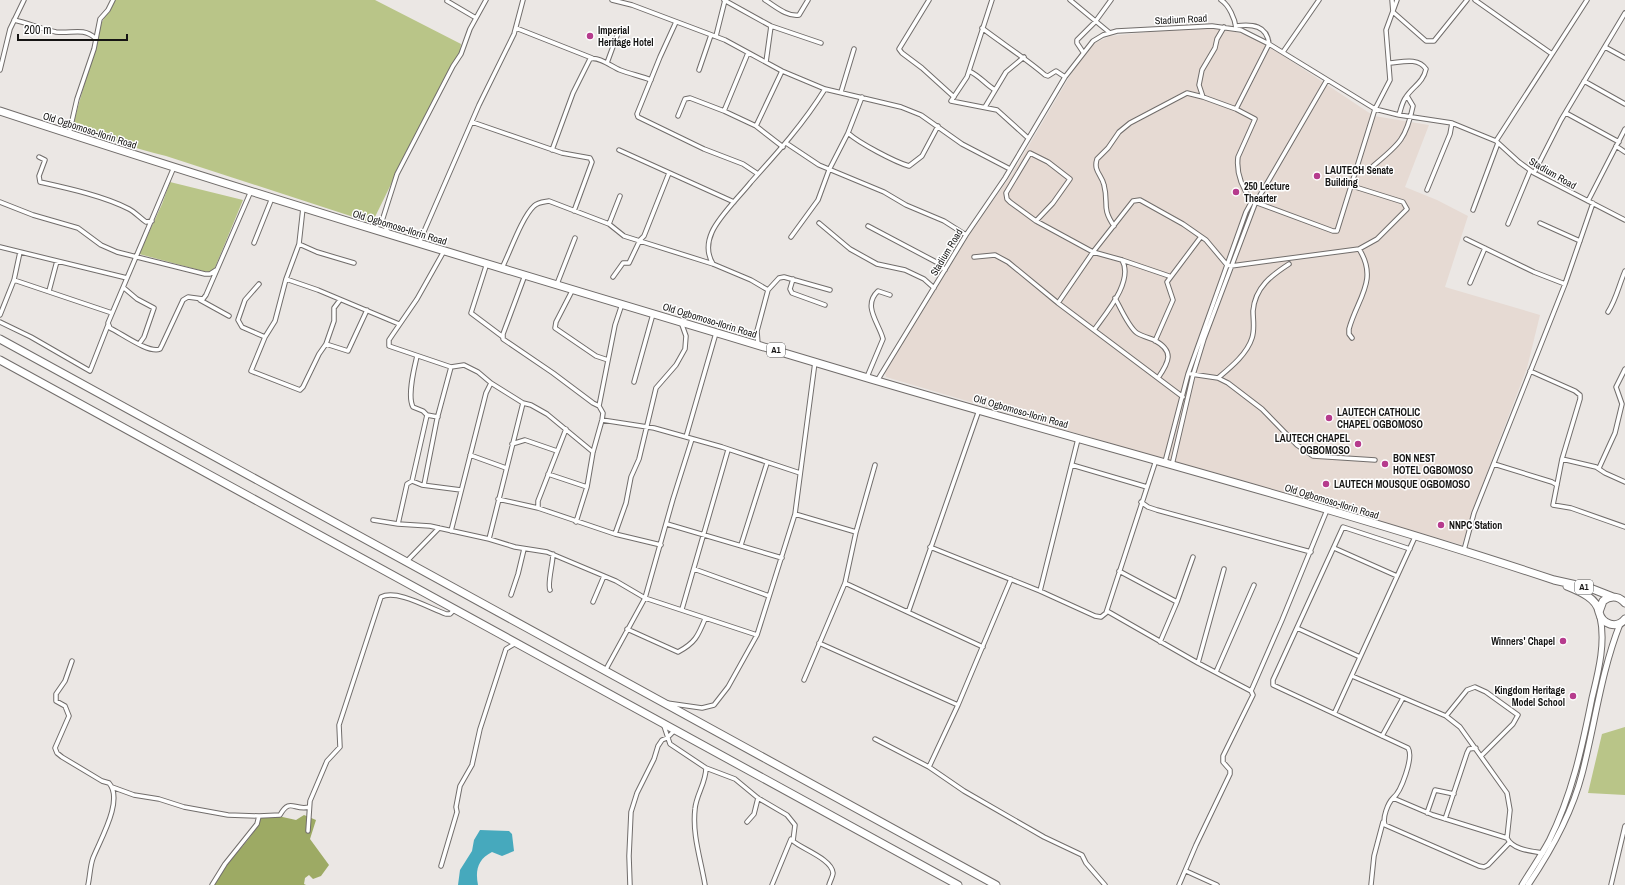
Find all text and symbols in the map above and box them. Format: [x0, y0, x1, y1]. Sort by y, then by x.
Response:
street label: Stadium Road [1155, 12, 1208, 27]
scale bar [18, 16, 127, 42]
text: 200 m [24, 22, 51, 38]
place label: Imperial Heritage Hotel [598, 24, 654, 49]
marker: Imperial Heritage Hotel [585, 31, 595, 41]
street label: Old Ogbomoso-Ilorin Road [41, 109, 138, 152]
street label: Stadium Road [1527, 155, 1579, 192]
place label: LAUTECH Senate Building [1325, 164, 1394, 189]
marker: LAUTECH Senate Building [1312, 171, 1322, 181]
place label: 250 Lecture Thearter [1244, 180, 1290, 205]
marker: 250 Lecture Thearter [1231, 187, 1241, 197]
street label: Old Ogbomoso-Ilorin Road [351, 207, 449, 248]
street label: Stadium Road [927, 226, 965, 278]
street label: Old Ogbomoso-Ilorin Road [661, 300, 759, 341]
road number: A1 [767, 343, 785, 357]
street label: Old Ogbomoso-Ilorin Road [972, 392, 1070, 431]
place label: LAUTECH CATHOLIC CHAPEL OGBOMOSO [1337, 406, 1424, 431]
marker: LAUTECH CATHOLIC CHAPEL OGBOMOSO [1324, 413, 1334, 423]
place label: LAUTECH CHAPEL OGBOMOSO [1275, 432, 1351, 457]
marker: LAUTECH CHAPEL OGBOMOSO [1353, 439, 1363, 449]
place label: BON NEST HOTEL OGBOMOSO [1393, 452, 1474, 477]
marker: BON NEST HOTEL OGBOMOSO [1380, 459, 1390, 469]
place label: LAUTECH MOUSQUE OGBOMOSO [1334, 478, 1471, 491]
marker: LAUTECH MOUSQUE OGBOMOSO [1321, 479, 1331, 489]
street label: Old Ogbomoso-Ilorin Road [1283, 481, 1381, 522]
place label: NNPC Station [1449, 519, 1502, 532]
marker: NNPC Station [1436, 520, 1446, 530]
road number: A1 [1575, 580, 1593, 594]
place label: Winners' Chapel [1491, 635, 1555, 648]
marker: Winners' Chapel [1558, 636, 1568, 646]
place label: Kingdom Heritage Model School [1494, 684, 1565, 709]
marker: Kingdom Heritage Model School [1568, 691, 1578, 701]

